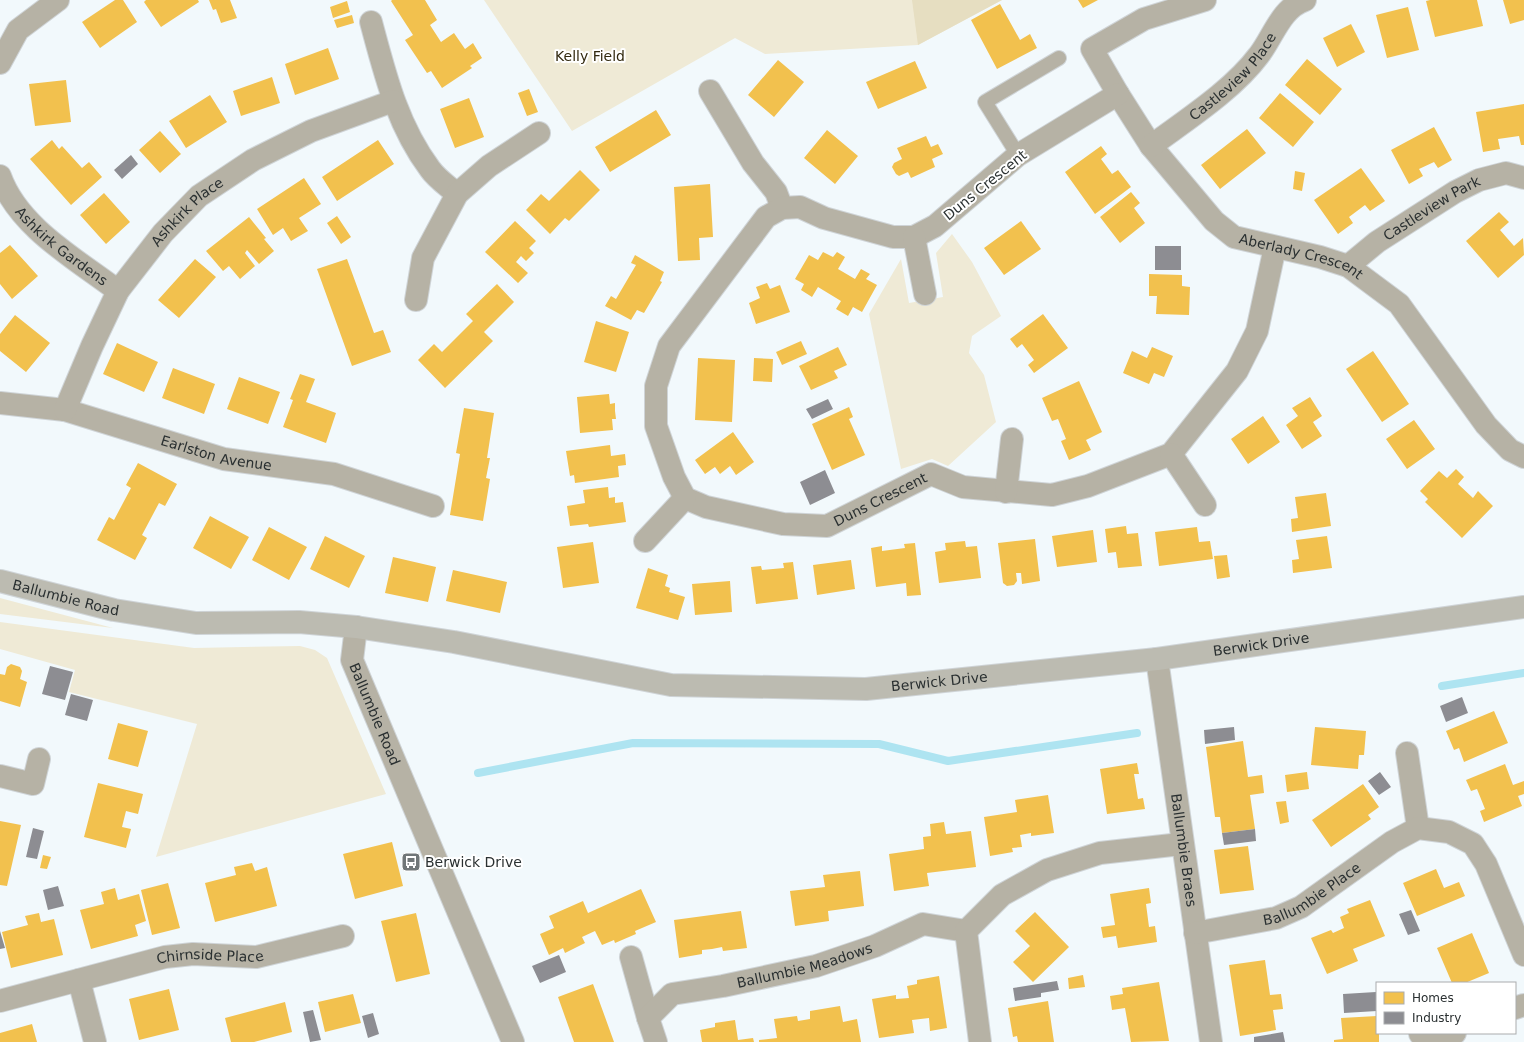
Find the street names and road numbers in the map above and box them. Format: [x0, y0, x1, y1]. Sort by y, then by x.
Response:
street label: Castleview Place [1186, 30, 1279, 124]
street label: Duns Crescent [940, 146, 1030, 223]
street label: Castleview Park [1380, 172, 1484, 244]
street label: Ashkirk Place [148, 174, 226, 249]
street label: Ashkirk Gardens [12, 204, 111, 289]
street label: Aberlady Crescent [1238, 230, 1367, 283]
street label: Earlston Avenue [159, 432, 273, 473]
street label: Duns Crescent [831, 469, 930, 529]
street label: Ballumbie Road [11, 577, 120, 619]
street label: Berwick Drive [1212, 630, 1310, 659]
street label: Ballumbie Road [346, 661, 403, 768]
street label: Berwick Drive [890, 669, 988, 694]
street label: Ballumbie Braes [1168, 792, 1200, 908]
street label: Ballumbie Place [1262, 859, 1364, 928]
street label: Ballumbie Meadows [735, 939, 874, 991]
street label: Chirnside Place [155, 946, 265, 967]

